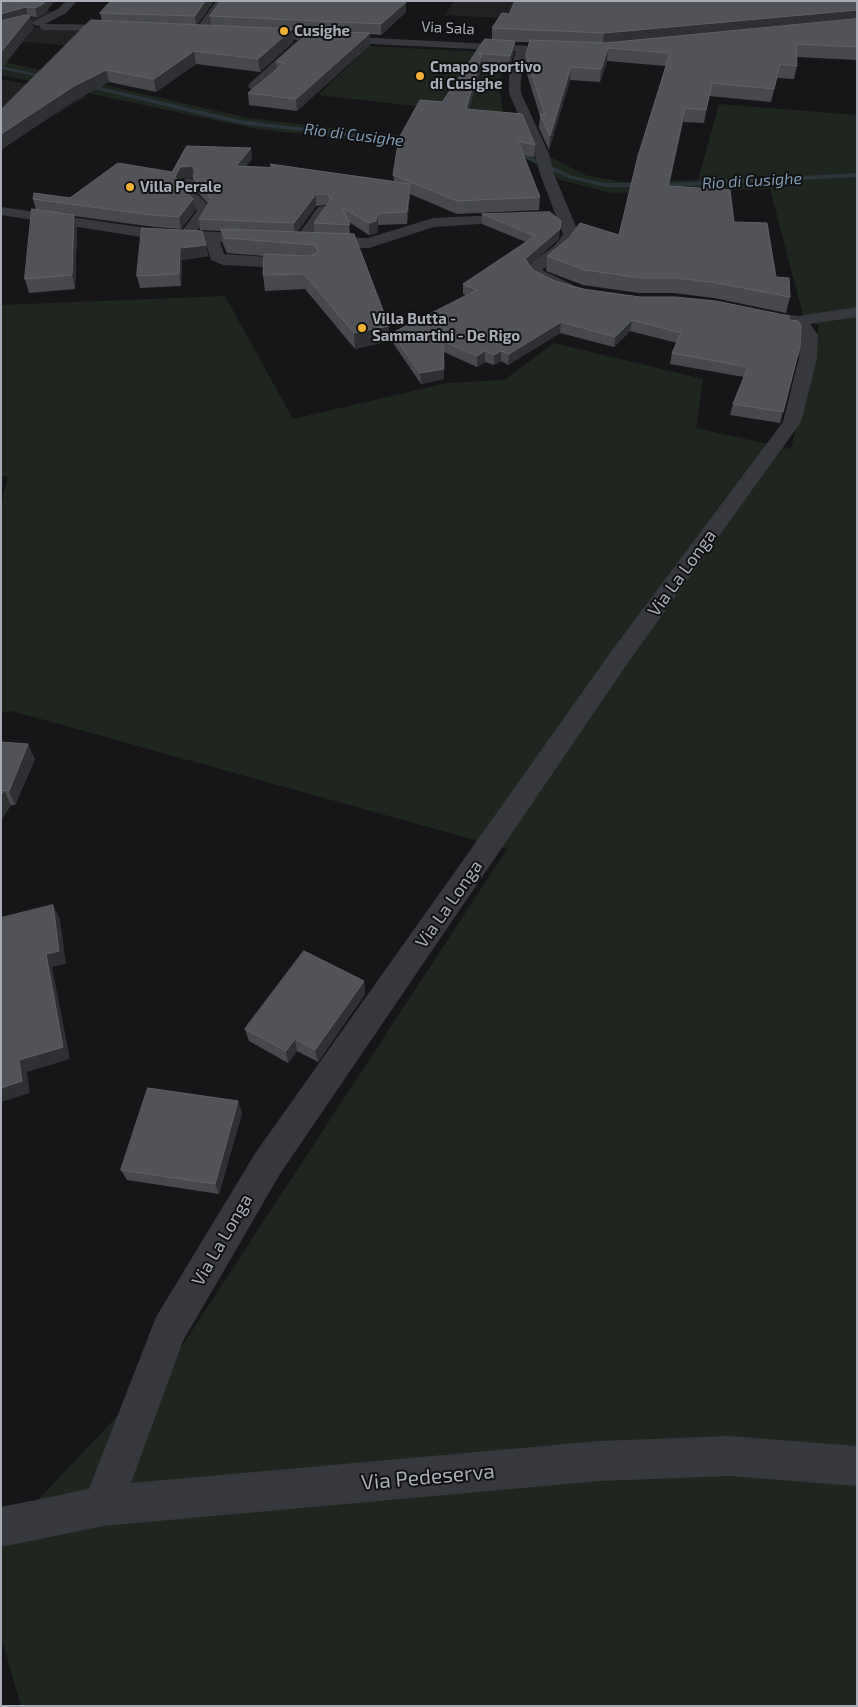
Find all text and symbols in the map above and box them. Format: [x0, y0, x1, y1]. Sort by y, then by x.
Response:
street label: Via Sala [421, 18, 475, 38]
place label: Cusighe [294, 22, 350, 40]
marker: Cusighe [278, 25, 290, 37]
place label: Cmapo sportivo di Cusighe [430, 58, 541, 93]
marker: Cmapo sportivo di Cusighe [414, 70, 426, 82]
water label: Rio di Cusighe [303, 119, 405, 151]
water label: Rio di Cusighe [701, 169, 803, 193]
place label: Villa Perale [140, 178, 221, 196]
marker: Villa Perale [124, 181, 136, 193]
place label: Villa Butta - Sammartini - De Rigo [372, 310, 520, 345]
marker: Villa Butta - Sammartini - De Rigo [356, 322, 368, 334]
street label: Via La Longa [643, 525, 721, 621]
street label: Via La Longa [411, 856, 487, 952]
street label: Via La Longa [187, 1190, 257, 1290]
street label: Via Pedeserva [360, 1459, 496, 1495]

